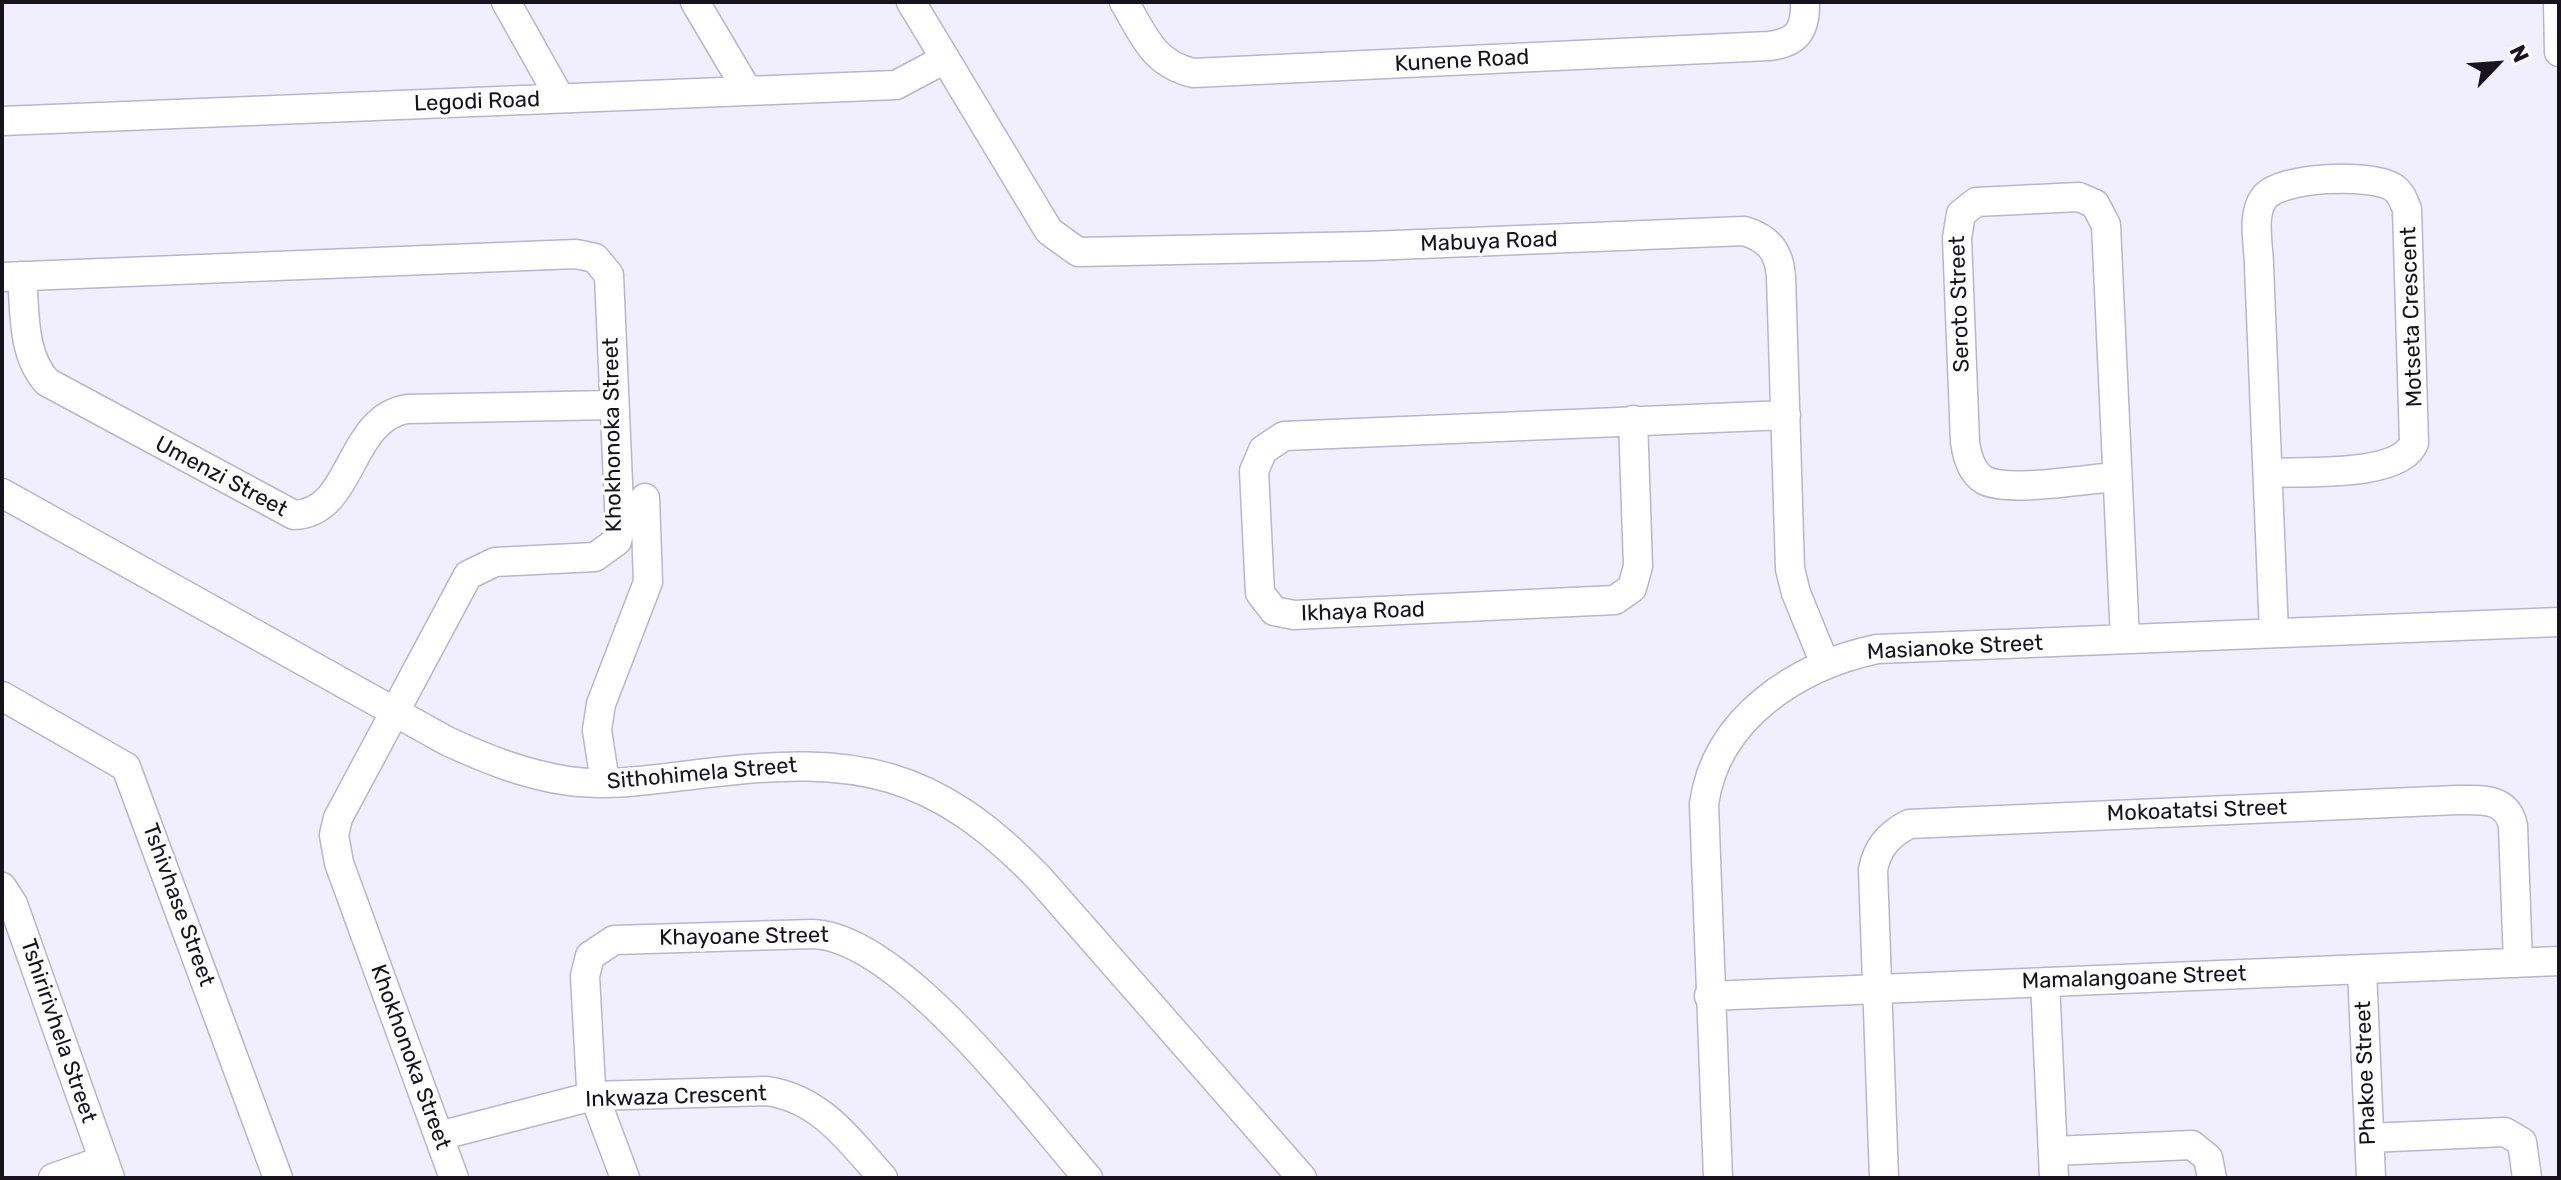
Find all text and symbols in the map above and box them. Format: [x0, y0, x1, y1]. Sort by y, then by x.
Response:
north arrow [2457, 24, 2537, 104]
text: N [2504, 41, 2535, 67]
street label: Kunene Road [1394, 44, 1530, 78]
street label: Legodi Road [413, 87, 541, 117]
street label: Mabuya Road [1420, 226, 1558, 258]
street label: Motseta Crescent [2396, 226, 2428, 408]
street label: Seroto Street [1944, 235, 1976, 373]
street label: Khokhonoka Street [598, 337, 628, 533]
street label: Umenzi Street [150, 431, 292, 523]
street label: Ikhaya Road [1301, 597, 1425, 627]
street label: Masianoke Street [1866, 630, 2044, 666]
street label: Sithohimela Street [606, 753, 798, 795]
street label: Mokoatatsi Street [2106, 795, 2288, 827]
street label: Tshivhase Street [136, 820, 220, 990]
street label: Khayoane Street [659, 922, 829, 952]
street label: Tshiririvhela Street [14, 936, 102, 1126]
street label: Khokhonoka Street [364, 961, 456, 1153]
street label: Mamalangoane Street [2021, 961, 2247, 995]
street label: Phakoe Street [2350, 1000, 2382, 1146]
street label: Inkwaza Crescent [585, 1081, 767, 1113]

